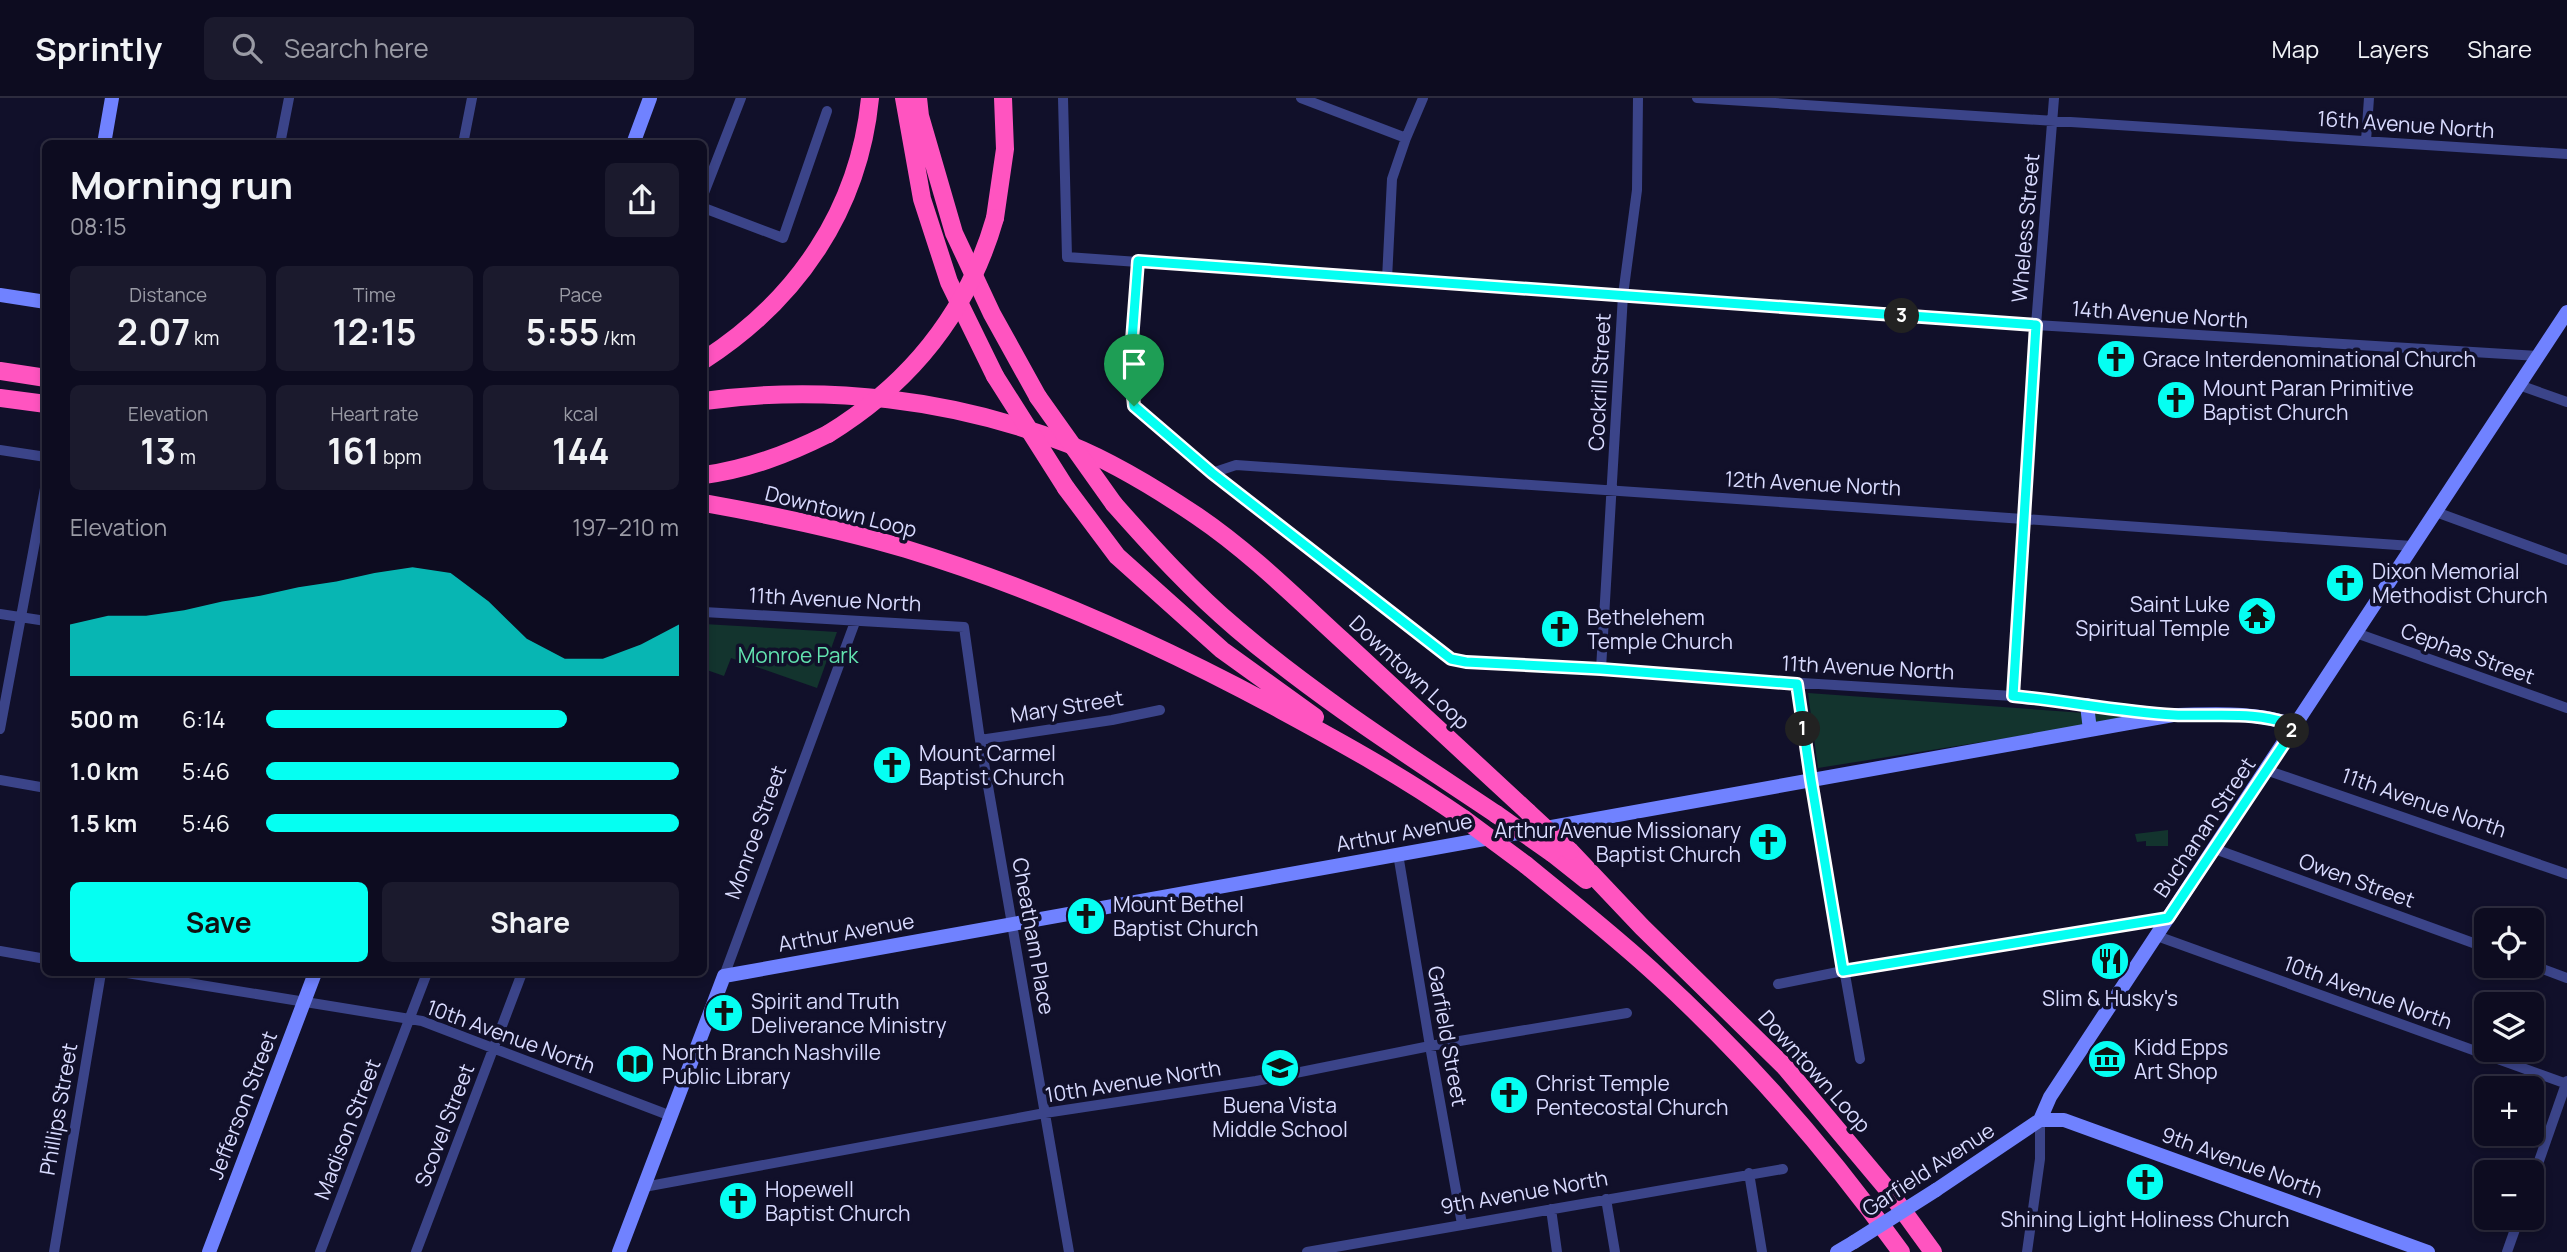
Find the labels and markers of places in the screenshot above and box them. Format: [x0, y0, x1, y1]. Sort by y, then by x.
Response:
pin: 3 [1884, 298, 1920, 333]
pin [1104, 334, 1164, 406]
church icon: Grace Interdenominational Church [2095, 338, 2137, 380]
place label: Grace Interdenominational Church [2143, 345, 2476, 373]
place label: Mount Paran Primitive Baptist Church [2203, 374, 2414, 426]
church icon: Mount Paran Primitive Baptist Church [2155, 379, 2197, 421]
place label: Dixon Memorial Methodist Church [2372, 557, 2548, 609]
church icon: Dixon Memorial Methodist Church [2324, 562, 2366, 604]
place label: Saint Luke Spiritual Temple [2075, 590, 2230, 642]
temple icon: Saint Luke Spiritual Temple [2236, 595, 2278, 637]
place label: Bethelehem Temple Church [1587, 603, 1733, 655]
church icon: Bethelehem Temple Church [1539, 608, 1581, 650]
pin: 1 [1786, 712, 1820, 746]
pin: 2 [2274, 714, 2310, 748]
place label: Mount Carmel Baptist Church [919, 739, 1064, 791]
church icon: Mount Carmel Baptist Church [871, 744, 913, 786]
place label: Arthur Avenue Missionary Baptist Church [1494, 816, 1741, 868]
church icon: Arthur Avenue Missionary Baptist Church [1747, 821, 1789, 863]
place label: Mount Bethel Baptist Church [1113, 890, 1258, 942]
church icon: Mount Bethel Baptist Church [1065, 895, 1107, 937]
restaurant icon: Slim & Husky's [2089, 940, 2131, 982]
place label: Slim & Husky's [2042, 984, 2178, 1012]
place label: Spirit and Truth Deliverance Ministry [751, 987, 947, 1039]
church icon: Spirit and Truth Deliverance Ministry [703, 992, 745, 1034]
place label: Kidd Epps Art Shop [2134, 1033, 2228, 1085]
place label: North Branch Nashville Public Library [662, 1038, 881, 1090]
museum icon: Kidd Epps Art Shop [2086, 1038, 2128, 1080]
library icon: North Branch Nashville Public Library [614, 1043, 656, 1085]
school or university icon: Buena Vista Middle School [1259, 1047, 1301, 1089]
place label: Christ Temple Pentecostal Church [1536, 1069, 1729, 1121]
church icon: Christ Temple Pentecostal Church [1488, 1074, 1530, 1116]
place label: Buena Vista Middle School [1212, 1091, 1348, 1143]
church icon: Shining Light Holiness Church [2124, 1161, 2166, 1203]
place label: Hopewell Baptist Church [765, 1175, 910, 1227]
church icon: Hopewell Baptist Church [717, 1180, 759, 1222]
place label: Shining Light Holiness Church [2001, 1205, 2289, 1233]

